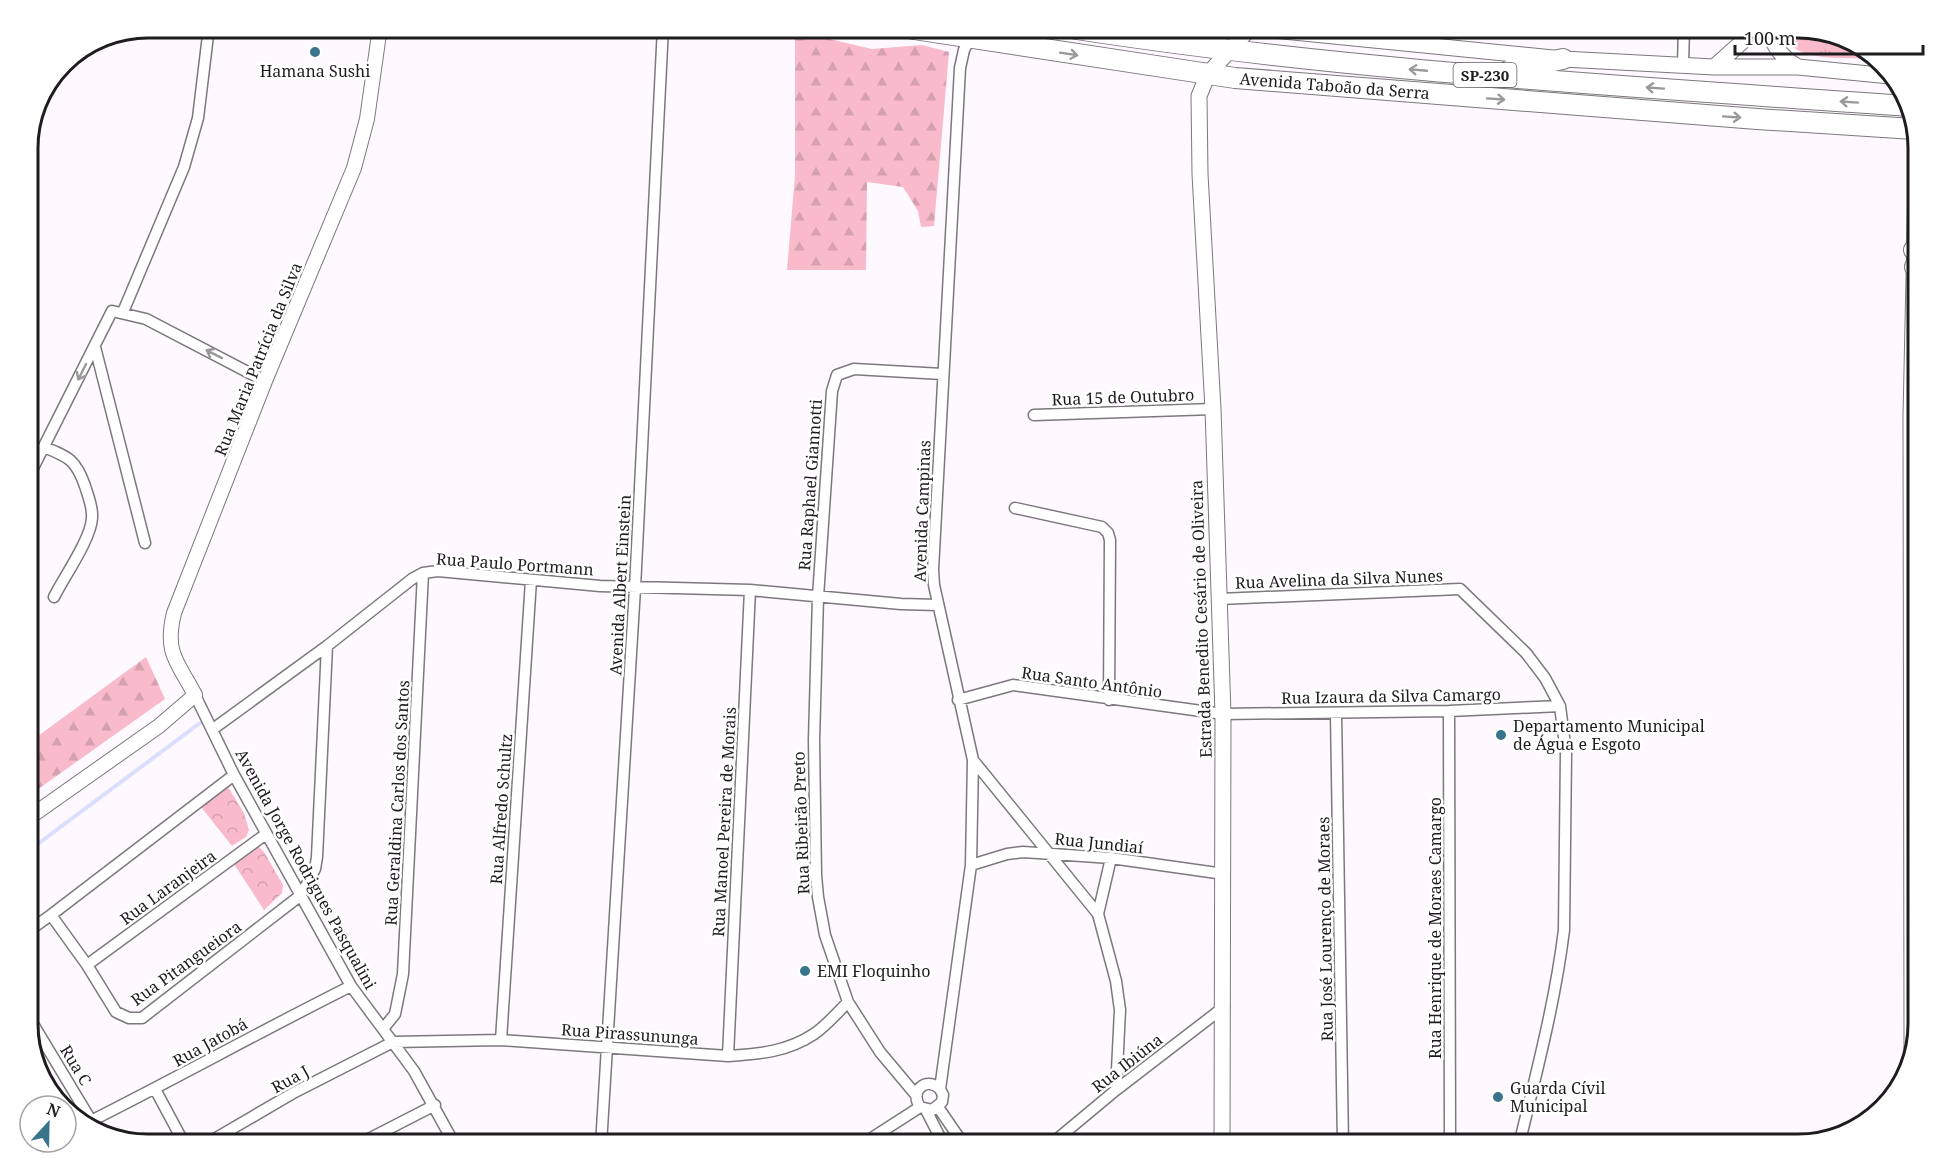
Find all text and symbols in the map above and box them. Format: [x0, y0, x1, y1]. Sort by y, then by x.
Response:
scale bar [1735, 18, 1922, 56]
text: 100 m [1744, 26, 1796, 50]
marker: Hamana Sushi [308, 45, 322, 59]
one-way arrow [1058, 48, 1078, 59]
place label: Hamana Sushi [260, 60, 370, 82]
road number: SP-230 [1454, 63, 1516, 87]
one-way arrow [1409, 64, 1429, 75]
street label: Avenida Taboão da Serra [1239, 67, 1431, 104]
one-way arrow [1645, 82, 1665, 93]
one-way arrow [1486, 94, 1505, 105]
one-way arrow [1840, 96, 1860, 107]
one-way arrow [1722, 112, 1742, 123]
street label: Rua Maria Patrícia da Silva [209, 259, 307, 459]
one-way arrow [205, 348, 223, 359]
one-way arrow [76, 363, 87, 381]
street label: Rua 15 de Outubro [1051, 384, 1195, 410]
street label: Rua Raphael Giannotti [793, 399, 827, 571]
street label: Avenida Campinas [909, 440, 935, 582]
street label: Estrada Benedito Cesário de Oliveira [1185, 480, 1217, 758]
street label: Avenida Albert Einstein [604, 494, 636, 676]
street label: Rua Paulo Portmann [436, 548, 594, 580]
street label: Rua Avelina da Silva Nunes [1235, 564, 1443, 594]
street label: Rua Santo Antônio [1020, 661, 1164, 703]
street label: Rua Geraldina Carlos dos Santos [380, 680, 414, 926]
street label: Rua Izaura da Silva Camargo [1281, 683, 1501, 709]
street label: Rua Manoel Pereira de Morais [707, 706, 741, 938]
place label: Departamento Municipal de Água e Esgoto [1513, 715, 1705, 755]
marker: Departamento Municipal de Água e Esgoto [1494, 728, 1508, 742]
street label: Rua Alfredo Schultz [485, 733, 517, 885]
street label: Avenida Jorge Rodrigues Pasqualini [231, 745, 381, 993]
street label: Rua Ribeirão Preto [788, 751, 814, 895]
street label: Rua Henrique de Moraes Camargo [1424, 797, 1446, 1059]
street label: Rua José Lourenço de Moraes [1312, 817, 1338, 1041]
street label: Rua Jundiaí [1054, 827, 1144, 859]
street label: Rua Laranjeira [115, 845, 221, 929]
street label: Rua Pitangueiora [126, 915, 246, 1011]
place label: EMI Floquinho [817, 960, 930, 982]
marker: EMI Floquinho [798, 964, 812, 978]
street label: Rua Jatobá [169, 1012, 251, 1072]
street label: Rua Pirassununga [560, 1018, 700, 1050]
street label: Rua Ibiúna [1087, 1028, 1167, 1098]
street label: Rua C [55, 1041, 97, 1090]
street label: Rua J [267, 1060, 313, 1098]
place label: Guarda Cívil Municipal [1510, 1077, 1605, 1117]
marker: Guarda Cívil Municipal [1491, 1090, 1505, 1104]
north arrow [18, 1094, 78, 1154]
text: N [44, 1098, 64, 1123]

